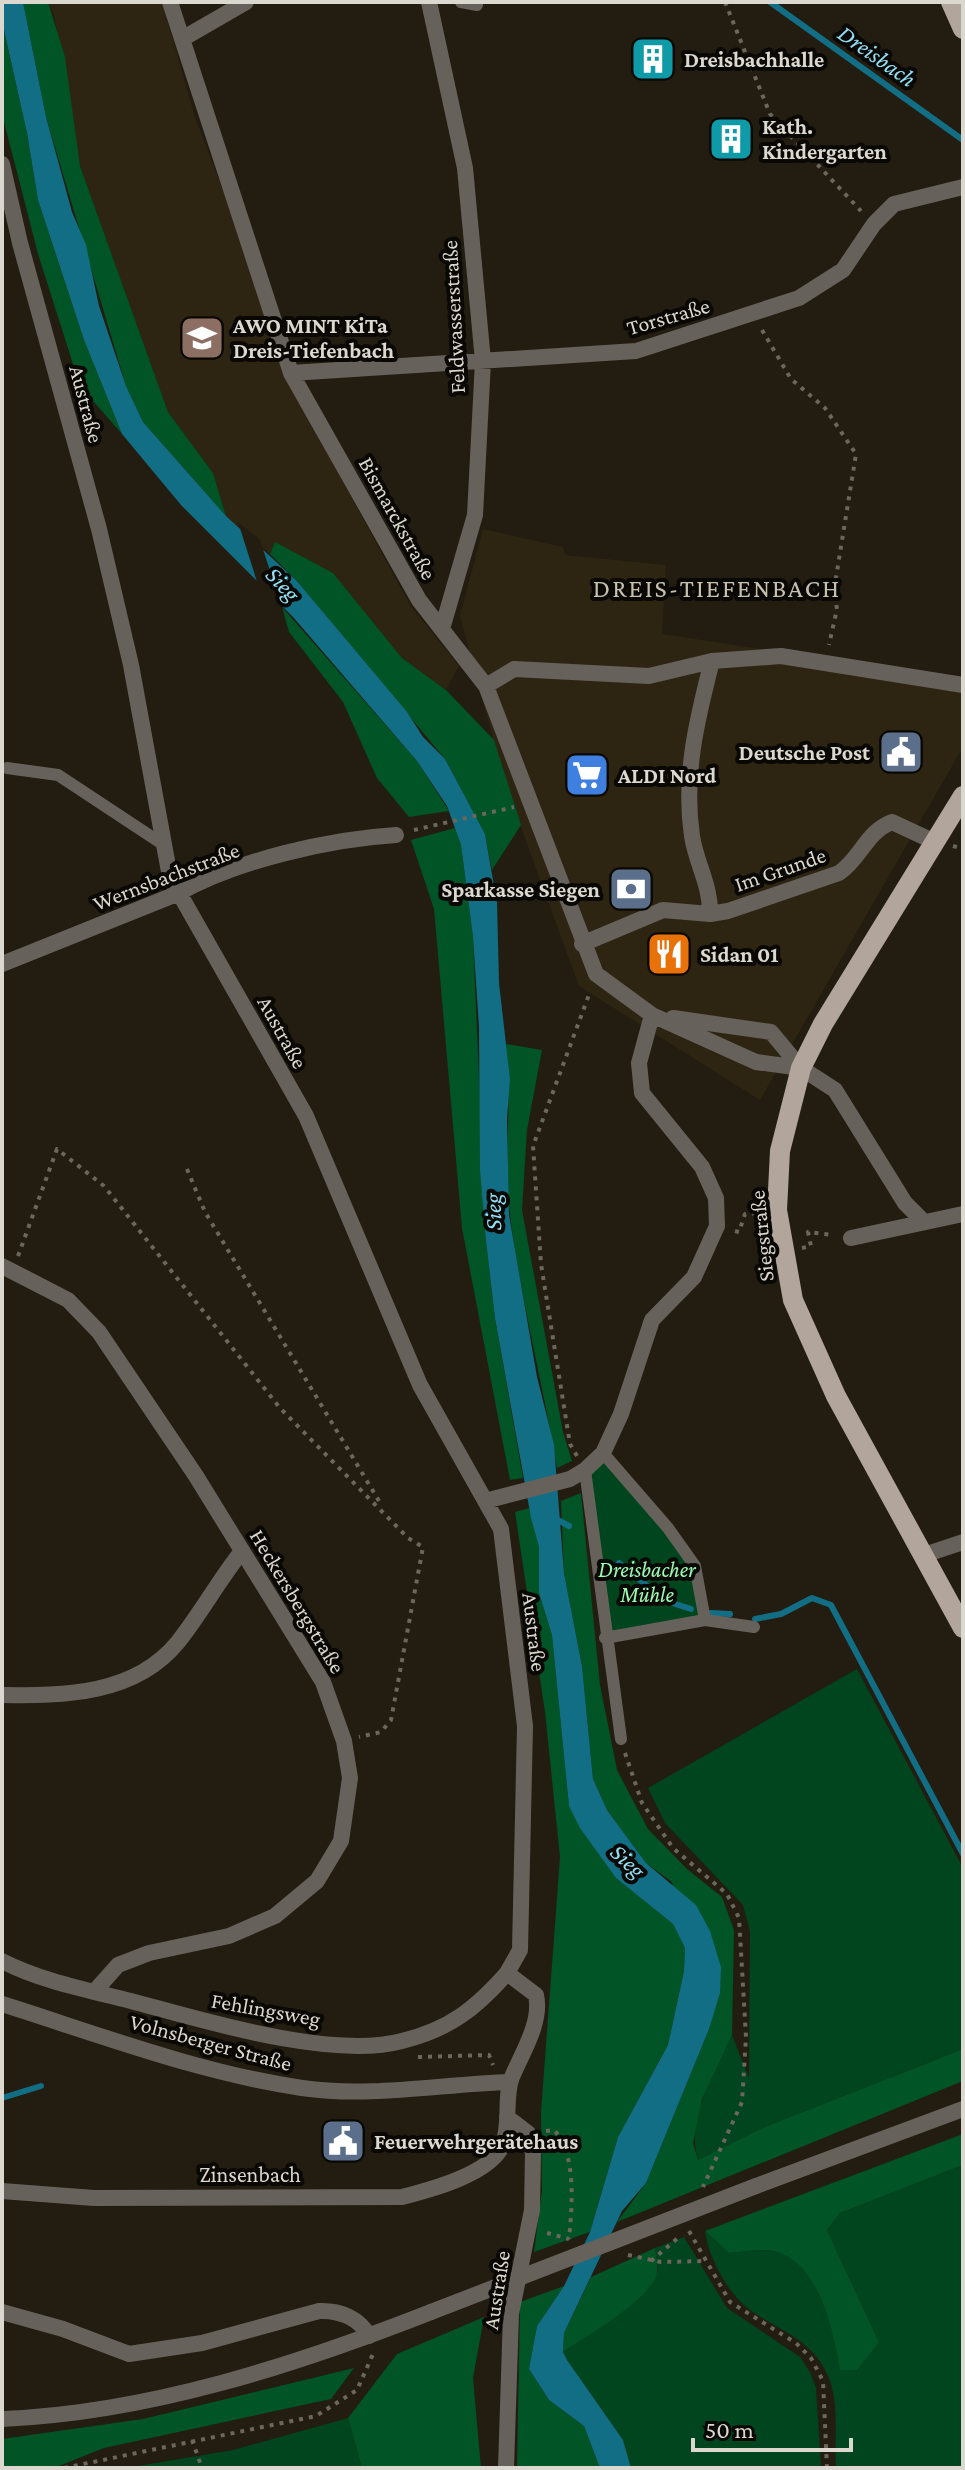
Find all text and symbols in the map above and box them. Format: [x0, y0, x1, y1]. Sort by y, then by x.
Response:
water label: Dreisbach [833, 19, 921, 92]
building icon: Dreisbachhalle [629, 35, 677, 83]
place label: Dreisbachhalle [684, 47, 824, 72]
place label: Kath. Kindergarten [762, 114, 887, 164]
building icon: Kath. Kindergarten [707, 115, 755, 163]
street label: Feldwasserstraße [437, 240, 470, 394]
street label: Torstraße [624, 293, 712, 340]
place label: AWO MINT KiTa Dreis-Tiefenbach [232, 313, 395, 363]
school or university icon: AWO MINT KiTa Dreis-Tiefenbach [178, 314, 226, 362]
street label: Austraße [64, 363, 109, 446]
street label: Bismarckstraße [354, 453, 442, 584]
water label: Sieg [261, 561, 307, 608]
district label: DREIS-TIEFENBACH [593, 574, 841, 603]
public building icon: Deutsche Post [877, 728, 925, 776]
place label: Deutsche Post [738, 740, 871, 765]
supermarket icon: ALDI Nord [563, 751, 611, 799]
place label: ALDI Nord [617, 763, 716, 788]
street label: Wernsbachstraße [89, 837, 243, 916]
street label: Im Grunde [731, 842, 829, 897]
bank icon: Sparkasse Siegen [607, 865, 655, 913]
place label: Sparkasse Siegen [441, 877, 600, 902]
restaurant icon: Sidan 01 [645, 930, 693, 978]
place label: Sidan 01 [700, 942, 779, 967]
street label: Austraße [252, 991, 313, 1073]
street label: Siegstraße [744, 1189, 779, 1283]
water label: Sieg [479, 1192, 506, 1231]
street label: Heckersbergstraße [245, 1525, 350, 1678]
park label: Dreisbacher Mühle [598, 1557, 697, 1607]
street label: Austraße [517, 1591, 552, 1673]
water label: Sieg [605, 1838, 652, 1884]
street label: Fehlingsweg [209, 1988, 323, 2031]
street label: Volnsberger Straße [127, 2009, 294, 2076]
public building icon: Feuerwehrgerätehaus [319, 2117, 367, 2165]
place label: Feuerwehrgerätehaus [374, 2129, 578, 2154]
street label: Zinsenbach [199, 2162, 301, 2187]
street label: Austraße [478, 2249, 515, 2331]
scale bar [693, 2402, 851, 2452]
text: 50 m [705, 2416, 754, 2443]

